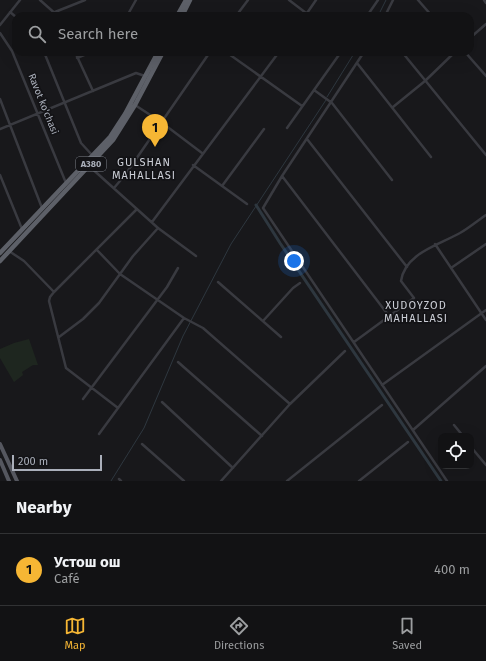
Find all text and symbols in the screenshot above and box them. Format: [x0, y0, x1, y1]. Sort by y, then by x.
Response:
search box [12, 12, 474, 56]
icon: search [26, 23, 48, 45]
text: Search here [58, 25, 138, 43]
street label: Ravot ko'chasi [25, 72, 61, 136]
pin: 1 [142, 114, 168, 147]
district label: GULSHAN MAHALLASI [112, 156, 176, 182]
road number: A380 [76, 157, 106, 171]
your location [284, 251, 304, 271]
district label: XUDOYZOD MAHALLASI [384, 299, 448, 325]
map controls [438, 433, 474, 469]
button: locate [438, 433, 474, 469]
scale bar [12, 453, 102, 472]
text: 200 m [18, 455, 48, 468]
text: Nearby [16, 497, 71, 518]
text: Устош ош [54, 553, 120, 571]
text: 1 [26, 562, 32, 577]
text: 400 m [434, 562, 470, 577]
text: Café [54, 571, 80, 586]
tab: Map [64, 615, 86, 652]
tab: Directions [214, 615, 264, 652]
tab: Saved [392, 615, 422, 652]

